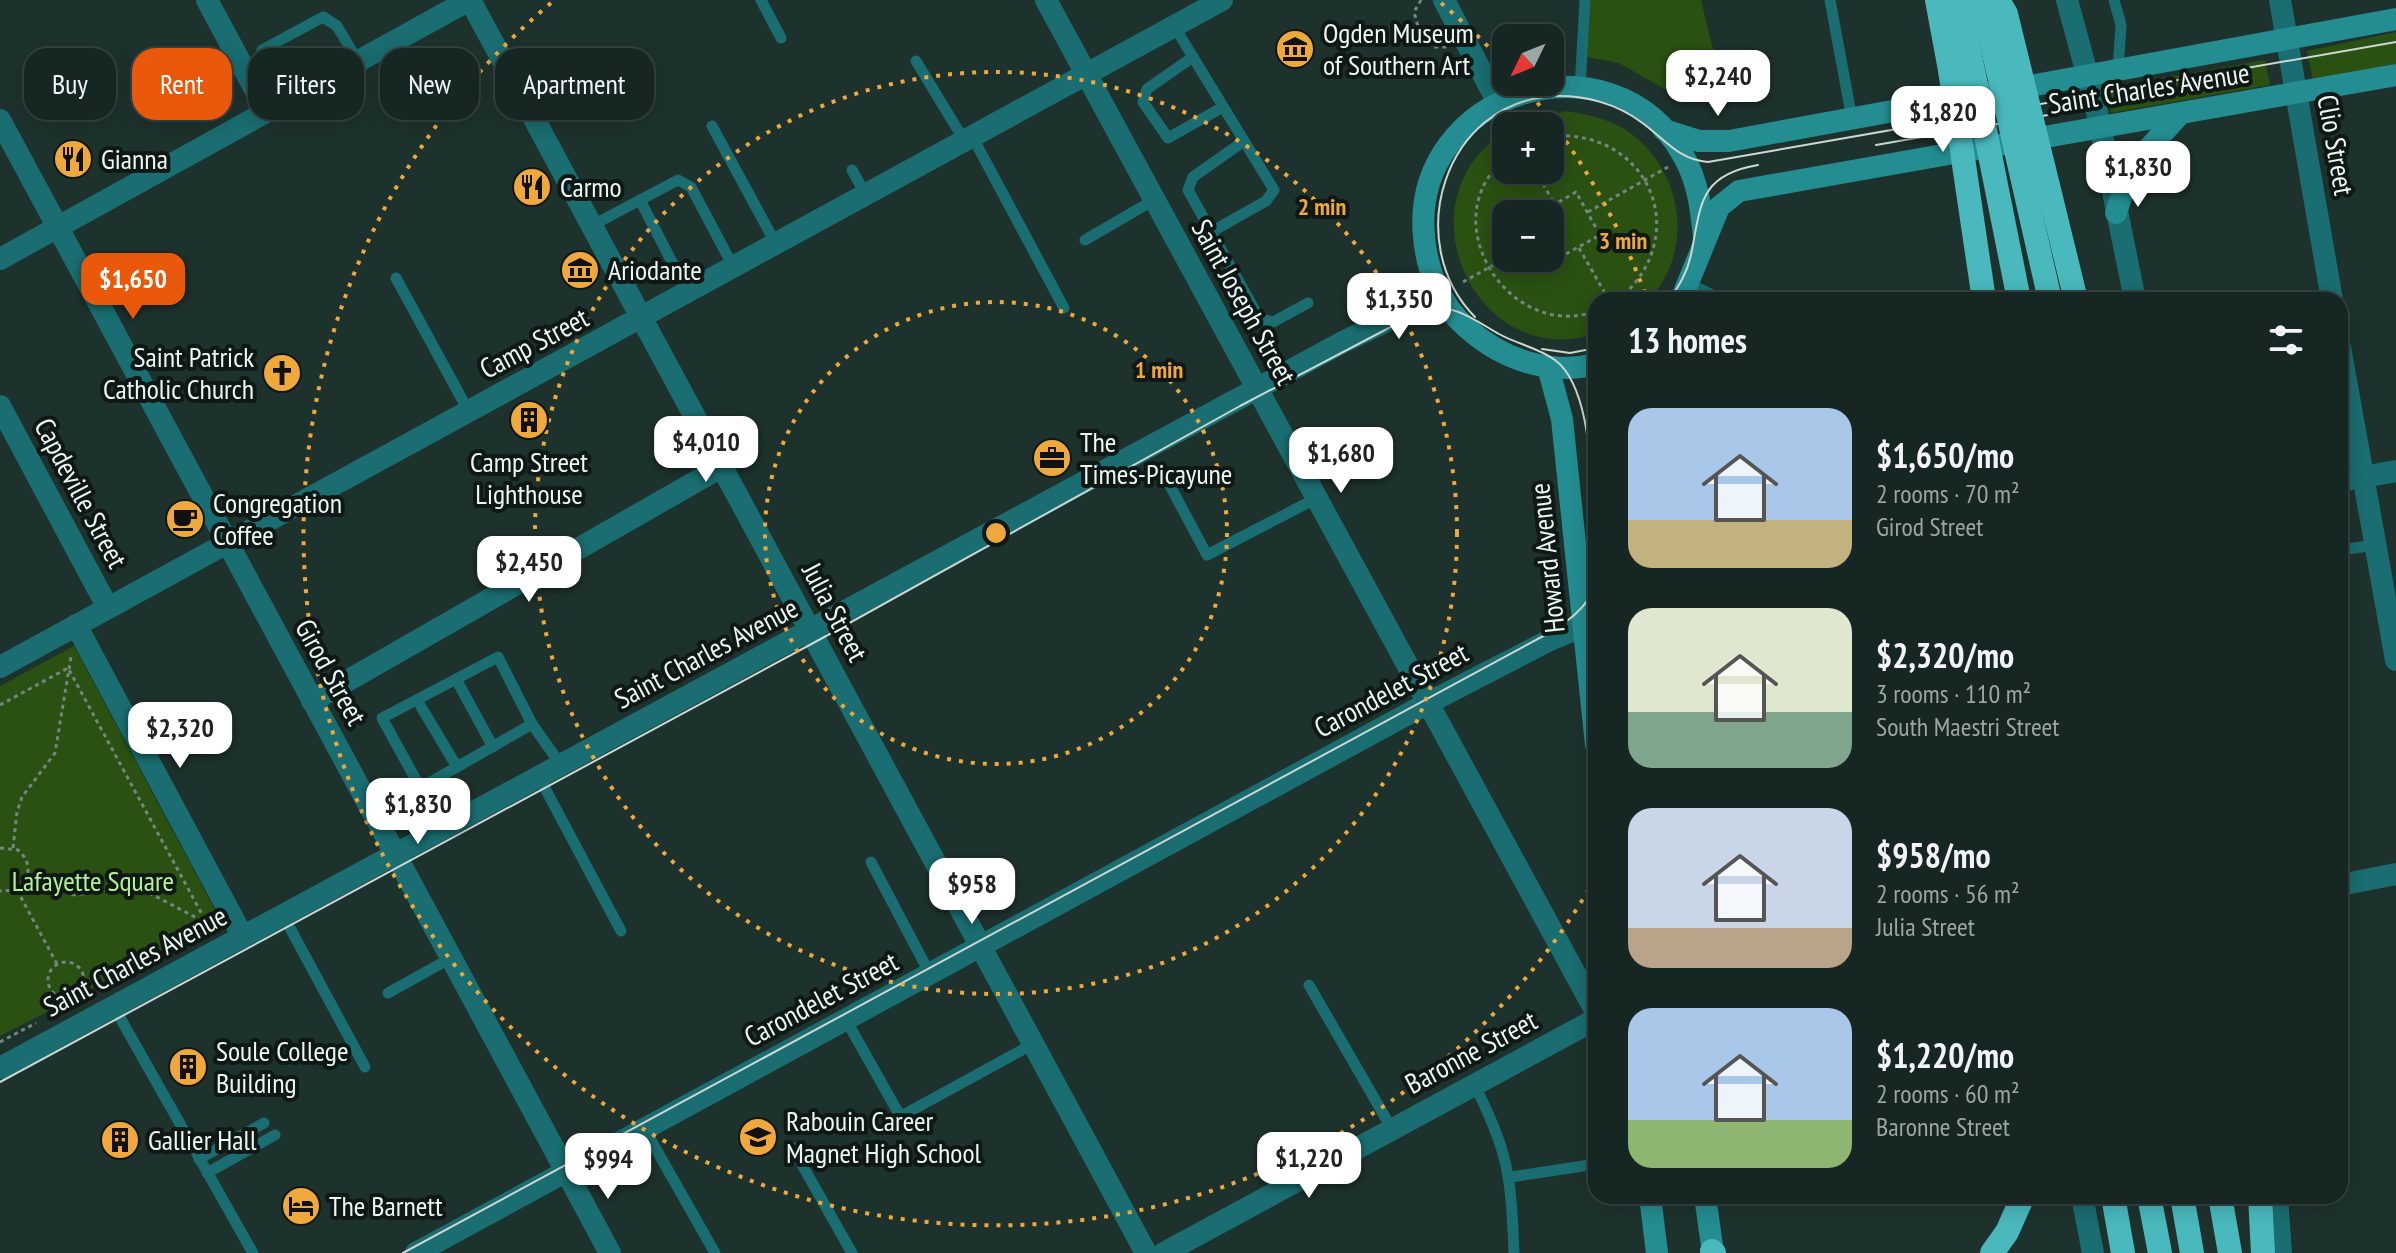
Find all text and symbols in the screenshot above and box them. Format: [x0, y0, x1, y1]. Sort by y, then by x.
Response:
place label: Ogden Museum of Southern Art [1323, 14, 1474, 83]
north arrow [1492, 24, 1564, 96]
map controls [1492, 24, 1564, 272]
museum icon: Ogden Museum of Southern Art [1274, 28, 1316, 70]
chip: Buy [24, 48, 116, 120]
chip: Rent [132, 48, 232, 120]
chip: Filters [248, 48, 364, 120]
chip: New [380, 48, 479, 120]
chip: Apartment [495, 48, 654, 120]
pin: $2,240 [1653, 50, 1783, 118]
street label: Saint Charles Avenue [2046, 53, 2252, 122]
text: $2,240 [1684, 59, 1752, 92]
pin: $1,820 [1878, 86, 2008, 154]
street label: Clio Street [2309, 92, 2364, 198]
text: $1,820 [1909, 95, 1977, 128]
button: + [1492, 112, 1564, 184]
restaurant icon: Gianna [52, 138, 94, 180]
place label: Gianna [101, 140, 168, 177]
pin: $1,830 [2073, 141, 2203, 209]
text: $1,830 [2104, 150, 2172, 183]
restaurant icon: Carmo [511, 166, 553, 208]
place label: Carmo [560, 168, 622, 205]
text: 2 min [1298, 191, 1346, 222]
button: − [1492, 200, 1564, 272]
street label: Saint Joseph Street [1184, 213, 1305, 391]
text: 3 min [1599, 225, 1647, 256]
museum icon: Ariodante [559, 249, 601, 291]
place label: Ariodante [608, 251, 702, 288]
pin: $1,650 [68, 253, 198, 321]
text: $1,650 [99, 262, 167, 295]
pin: $1,350 [1334, 273, 1464, 341]
text: $1,350 [1365, 282, 1433, 315]
street label: Camp Street [473, 298, 595, 387]
text: 13 homes [1628, 318, 1747, 362]
icon: filters [2264, 318, 2308, 362]
place label: Saint Patrick Catholic Church [103, 338, 254, 407]
church icon: Saint Patrick Catholic Church [261, 352, 303, 394]
text: 1 min [1135, 354, 1183, 385]
building icon: Camp Street Lighthouse [508, 399, 550, 441]
street label: Capdeville Street [26, 411, 137, 574]
pin: $4,010 [641, 416, 771, 484]
place label: The Times-Picayune [1080, 423, 1232, 492]
text: $4,010 [672, 425, 740, 458]
pin: $1,680 [1276, 427, 1406, 495]
text: $1,650/mo [1876, 433, 2014, 477]
text: $1,680 [1307, 436, 1375, 469]
office icon: The Times-Picayune [1031, 437, 1073, 479]
icon: home [1692, 440, 1788, 536]
place label: Camp Street Lighthouse [470, 443, 588, 512]
text: 2 rooms · 70 m² [1876, 477, 2020, 510]
street label: Howard Avenue [1520, 481, 1573, 635]
place label: Congregation Coffee [213, 484, 342, 553]
cafe icon: Congregation Coffee [164, 498, 206, 540]
text: Girod Street [1876, 510, 1983, 543]
centre of rings [982, 519, 1010, 547]
pin: $2,450 [464, 536, 594, 604]
text: $2,450 [495, 545, 563, 578]
street label: Julia Street [794, 555, 877, 668]
street label: Saint Charles Avenue [608, 589, 804, 716]
street label: Girod Street [287, 612, 376, 732]
street label: Carondelet Street [1307, 633, 1474, 746]
text: $2,320/mo [1876, 633, 2014, 677]
icon: home [1692, 640, 1788, 736]
text: 3 rooms · 110 m² [1876, 677, 2031, 710]
pin: $2,320 [115, 702, 245, 770]
text: South Maestri Street [1876, 710, 2059, 743]
text: $2,320 [146, 711, 214, 744]
pin: $1,830 [353, 778, 483, 846]
text: $1,830 [384, 787, 452, 820]
text: $958/mo [1876, 833, 1991, 877]
icon: home [1692, 840, 1788, 936]
pin: $958 [925, 858, 1019, 926]
park label: Lafayette Square [12, 862, 174, 899]
text: $958 [947, 867, 997, 900]
text: 2 rooms · 56 m² [1876, 877, 2020, 910]
street label: Saint Charles Avenue [37, 897, 233, 1024]
text: Julia Street [1876, 910, 1975, 943]
street label: Carondelet Street [737, 942, 904, 1055]
street label: Baronne Street [1398, 1001, 1543, 1102]
place label: Soule College Building [216, 1032, 348, 1101]
text: $1,220/mo [1876, 1033, 2014, 1077]
icon: home [1692, 1040, 1788, 1136]
building icon: Soule College Building [167, 1046, 209, 1088]
text: 2 rooms · 60 m² [1876, 1077, 2020, 1110]
place label: Rabouin Career Magnet High School [786, 1102, 982, 1171]
text: Baronne Street [1876, 1110, 2010, 1143]
school or university icon: Rabouin Career Magnet High School [737, 1116, 779, 1158]
building icon: Gallier Hall [99, 1119, 141, 1161]
place label: Gallier Hall [148, 1121, 257, 1158]
pin: $1,220 [1244, 1132, 1374, 1200]
pin: $994 [561, 1133, 655, 1201]
text: $1,220 [1275, 1141, 1343, 1174]
text: $994 [583, 1142, 633, 1175]
hotel icon: The Barnett [280, 1185, 322, 1227]
place label: The Barnett [329, 1187, 443, 1224]

